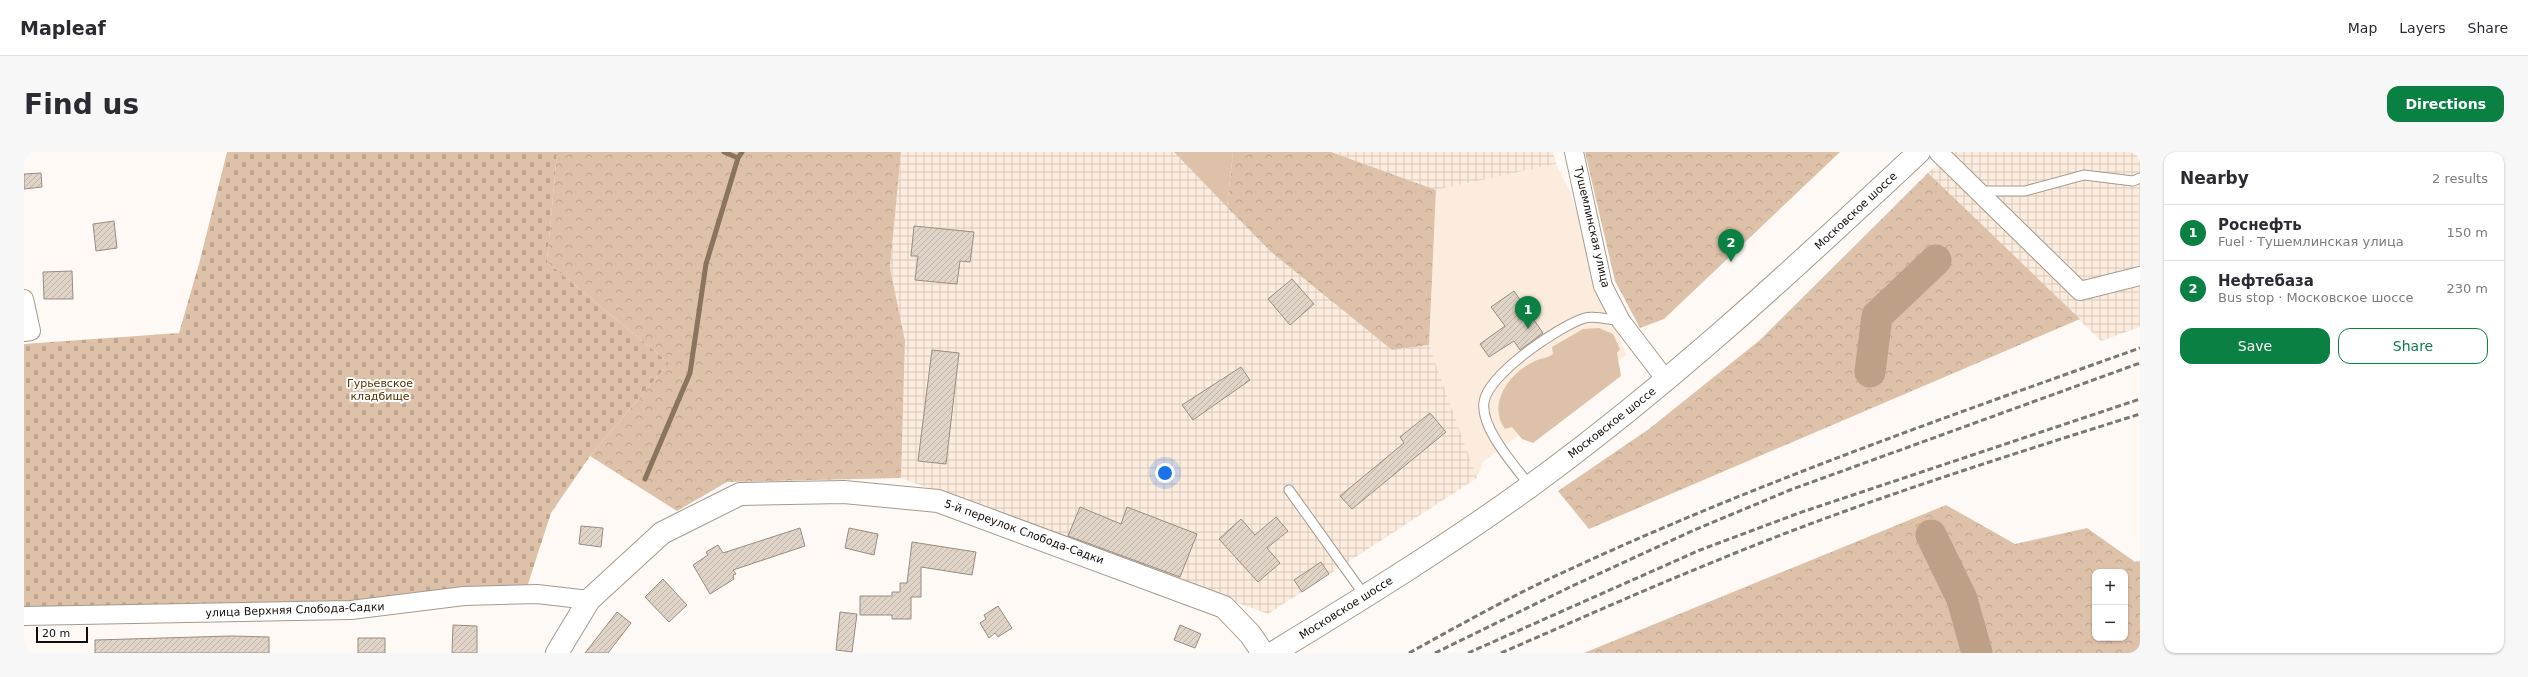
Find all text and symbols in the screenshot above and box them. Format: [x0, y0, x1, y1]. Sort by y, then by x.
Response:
text: Mapleaf [20, 17, 106, 39]
text: Map [2348, 20, 2377, 36]
text: Layers [2399, 20, 2446, 36]
text: Share [2468, 20, 2508, 36]
button: Directions [2387, 86, 2504, 122]
text: Find us [24, 88, 139, 121]
street label: Тушемлинская улица [1571, 164, 1612, 289]
text: Nearby [2180, 168, 2249, 188]
street label: Московское шоссе [1812, 169, 1900, 252]
text: 2 results [2432, 171, 2488, 186]
text: Роснефть [2218, 216, 2302, 234]
text: 1 [2188, 225, 2198, 240]
text: 150 m [2446, 225, 2488, 240]
pin: 2 [1718, 229, 1744, 262]
text: Fuel · Тушемлинская улица [2218, 234, 2404, 249]
text: Нефтебаза [2218, 272, 2314, 290]
text: 2 [2188, 281, 2198, 296]
text: 230 m [2446, 281, 2488, 296]
text: Bus stop · Московское шоссе [2218, 290, 2414, 305]
pin: 1 [1515, 296, 1541, 329]
button: Save [2180, 328, 2330, 364]
button: Share [2338, 328, 2488, 364]
park label: Гурьевское кладбище [347, 377, 413, 403]
street label: Московское шоссе [1566, 385, 1659, 461]
your location [1155, 463, 1175, 483]
street label: 5-й переулок Слобода-Садки [942, 497, 1106, 567]
map controls [2092, 569, 2128, 641]
button: + [2092, 569, 2128, 605]
street label: Московское шоссе [1297, 574, 1395, 642]
street label: улица Верхняя Слобода-Садки [205, 600, 385, 620]
button: − [2092, 605, 2128, 641]
scale bar [36, 625, 88, 644]
text: 20 m [42, 627, 70, 640]

